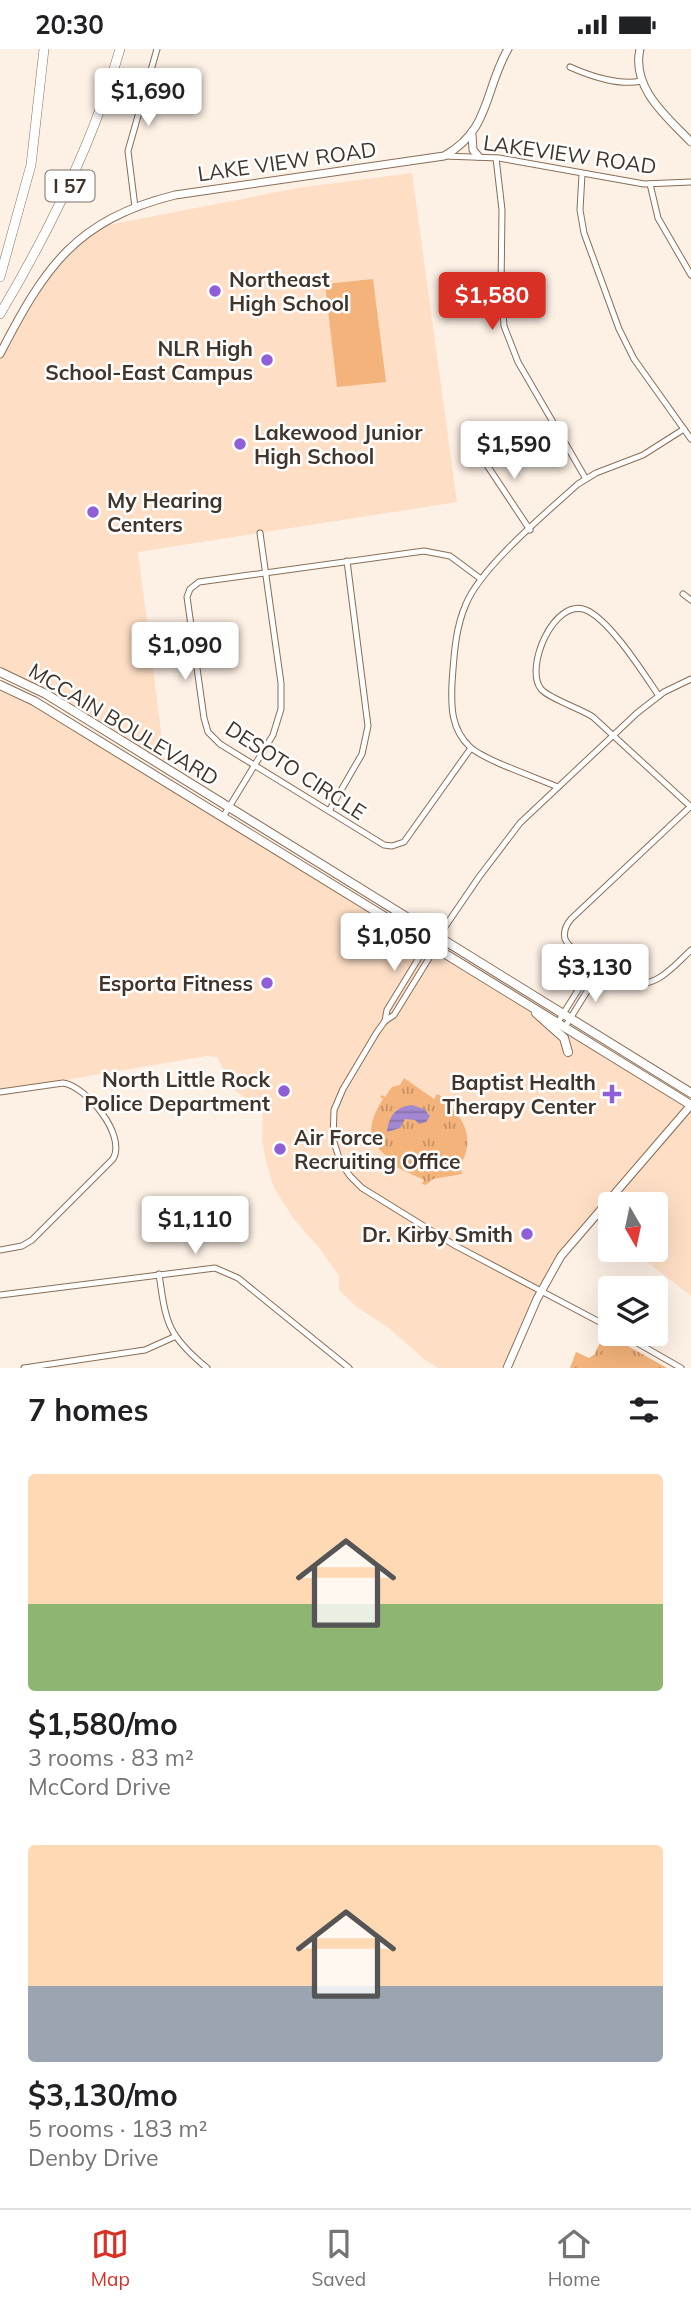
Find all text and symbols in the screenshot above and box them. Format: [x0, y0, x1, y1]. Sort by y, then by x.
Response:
text: 20:30 [35, 8, 104, 41]
pin: $1,690 [91, 69, 205, 128]
text: $1,690 [111, 76, 185, 105]
street label: LAKEVIEW ROAD [482, 129, 658, 179]
street label: LAKE VIEW ROAD [196, 136, 378, 186]
road number: I 57 [46, 171, 94, 202]
place label: Northeast High School [229, 266, 349, 316]
pin: $1,580 [435, 273, 549, 332]
text: $1,580 [455, 280, 529, 309]
marker: Northeast High School [207, 283, 223, 299]
place label: NLR High School-East Campus [45, 335, 253, 385]
marker: NLR High School-East Campus [259, 352, 275, 368]
place label: Lakewood Junior High School [254, 419, 423, 469]
pin: $1,590 [457, 421, 571, 481]
text: $1,590 [477, 429, 551, 458]
marker: Lakewood Junior High School [232, 436, 248, 452]
place label: My Hearing Centers [107, 487, 223, 537]
marker: My Hearing Centers [85, 504, 101, 520]
pin: $1,090 [128, 623, 242, 682]
text: $1,090 [148, 630, 222, 659]
street label: MCCAIN BOULEVARD [24, 657, 224, 791]
street label: DESOTO CIRCLE [221, 715, 371, 825]
pin: $1,050 [337, 913, 451, 973]
text: $1,050 [357, 921, 431, 950]
pin: $3,130 [538, 944, 652, 1004]
text: $3,130 [558, 952, 632, 981]
place label: Esporta Fitness [98, 970, 253, 996]
marker: Esporta Fitness [259, 975, 275, 991]
place label: North Little Rock Police Department [84, 1066, 270, 1116]
place label: Baptist Health Therapy Center [442, 1069, 597, 1119]
marker: North Little Rock Police Department [276, 1083, 292, 1099]
marker: Baptist Health Therapy Center [602, 1084, 622, 1104]
place label: Air Force Recruiting Office [294, 1124, 461, 1174]
marker: Air Force Recruiting Office [272, 1141, 288, 1157]
north arrow [598, 1192, 668, 1262]
map controls [598, 1192, 668, 1346]
pin: $1,110 [138, 1197, 252, 1256]
text: $1,110 [158, 1204, 232, 1233]
place label: Dr. Kirby Smith [362, 1221, 513, 1247]
marker: Dr. Kirby Smith [519, 1226, 535, 1242]
button: layers [598, 1276, 668, 1346]
text: 7 homes [28, 1391, 149, 1429]
icon: filters [625, 1391, 663, 1429]
icon: home [283, 1520, 409, 1646]
text: $1,580/mo [28, 1705, 178, 1743]
text: 3 rooms · 83 m² [28, 1743, 194, 1772]
text: McCord Drive [28, 1772, 171, 1801]
icon: home [283, 1891, 409, 2017]
text: $3,130/mo [28, 2076, 178, 2114]
text: 5 rooms · 183 m² [28, 2114, 208, 2143]
text: Denby Drive [28, 2143, 159, 2172]
tab: Map [91, 2225, 130, 2291]
tab: Saved [311, 2225, 366, 2291]
tab: Home [548, 2225, 600, 2291]

